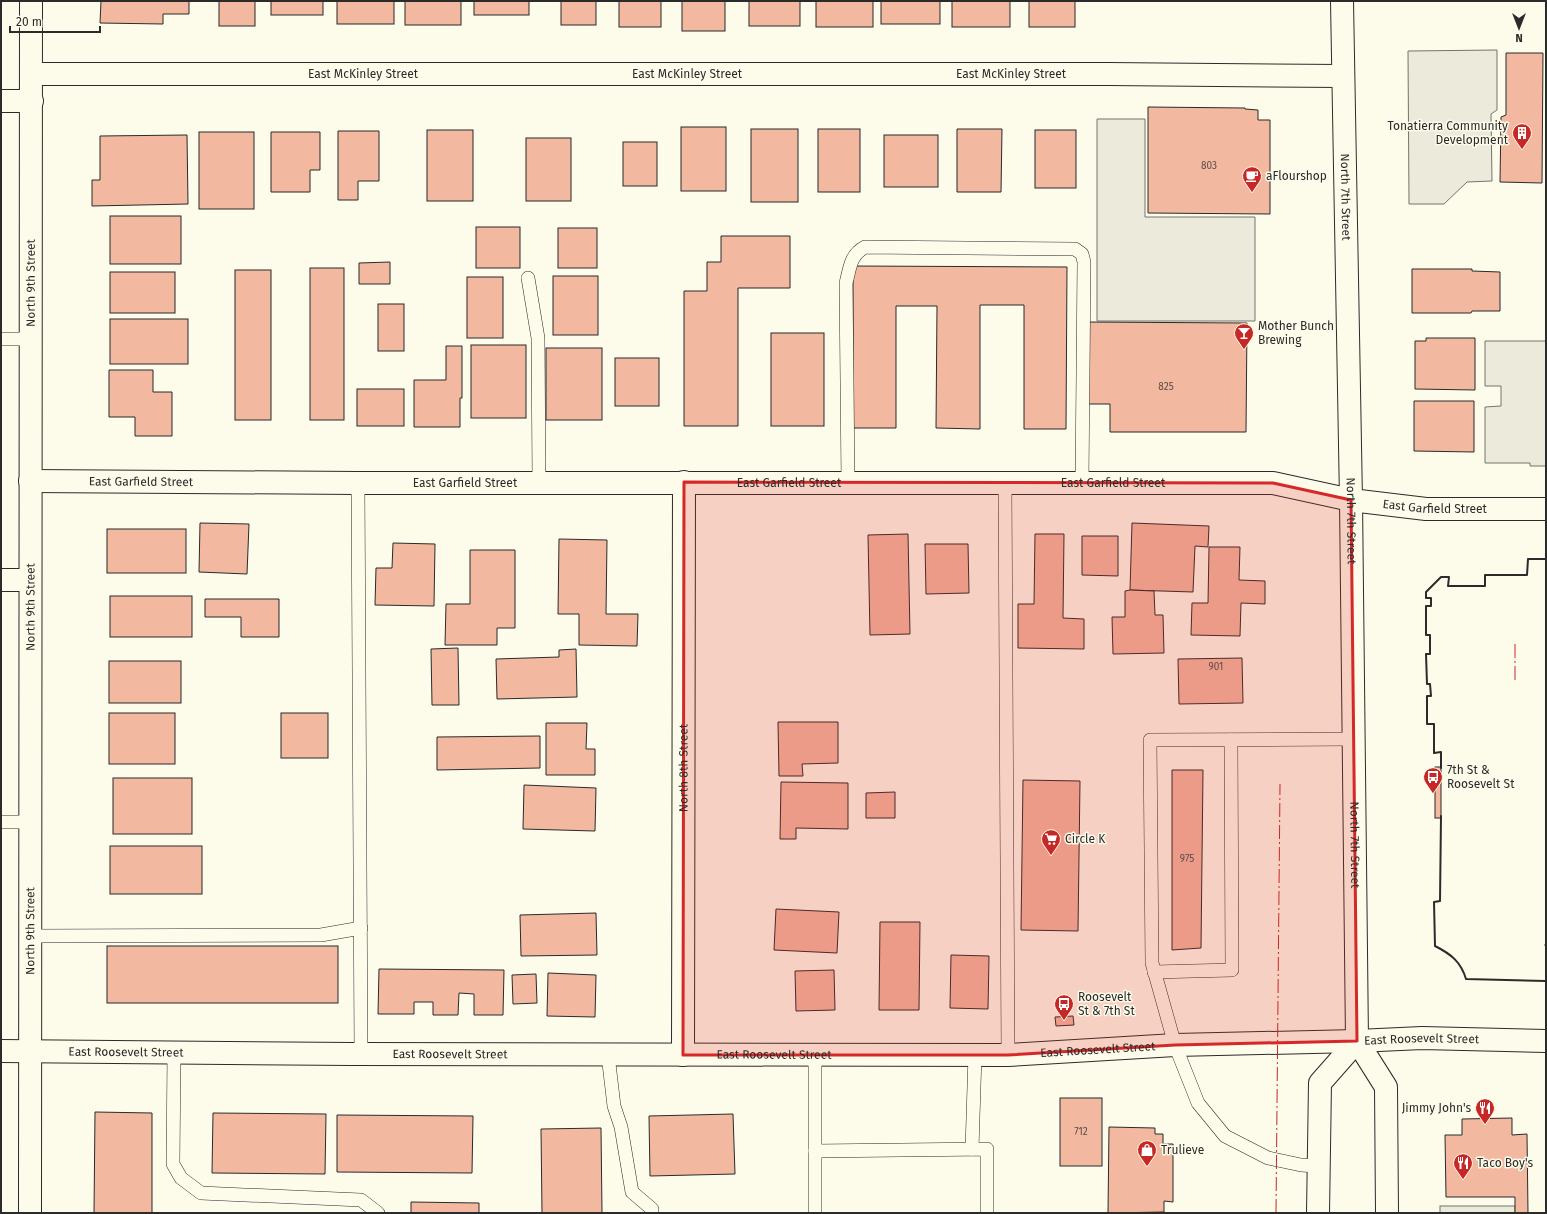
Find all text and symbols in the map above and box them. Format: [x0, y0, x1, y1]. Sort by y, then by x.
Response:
scale bar [10, 8, 100, 34]
north arrow [1499, 8, 1539, 48]
text: 20 m [16, 15, 42, 29]
text: N [1515, 31, 1523, 44]
street label: East McKinley Street [308, 67, 419, 81]
street label: East McKinley Street [632, 67, 743, 81]
street label: East McKinley Street [956, 67, 1067, 81]
place label: Tonatierra Community Development [1387, 119, 1509, 147]
building icon: Tonatierra Community Development [1511, 122, 1533, 150]
street label: North 7th Street [1338, 153, 1353, 241]
house number: 803 [1201, 160, 1217, 172]
cafe icon: aFlourshop [1241, 165, 1263, 193]
place label: aFlourshop [1266, 169, 1327, 183]
street label: North 9th Street [24, 238, 38, 327]
place label: Mother Bunch Brewing [1258, 319, 1334, 347]
bar icon: Mother Bunch Brewing [1233, 322, 1255, 350]
house number: 825 [1158, 381, 1174, 393]
street label: East Garfield Street [89, 474, 194, 489]
street label: East Garfield Street [413, 476, 518, 490]
street label: East Garfield Street [737, 476, 842, 490]
street label: East Garfield Street [1061, 476, 1166, 490]
street label: North 7th Street [1344, 477, 1359, 565]
street label: East Garfield Street [1382, 497, 1488, 516]
street label: North 9th Street [23, 562, 38, 651]
house number: 901 [1209, 661, 1223, 673]
street label: North 8th Street [676, 723, 691, 812]
place label: 7th St & Roosevelt St [1447, 763, 1515, 791]
bus stop icon: 7th St & Roosevelt St [1422, 766, 1444, 794]
street label: North 7th Street [1347, 801, 1362, 889]
supermarket icon: Circle K [1040, 828, 1062, 856]
place label: Circle K [1065, 832, 1106, 846]
house number: 975 [1180, 853, 1194, 865]
street label: North 9th Street [23, 886, 37, 975]
place label: Roosevelt St & 7th St [1078, 990, 1135, 1018]
bus stop icon: Roosevelt St & 7th St [1053, 993, 1075, 1021]
street label: East Roosevelt Street [1364, 1031, 1480, 1048]
street label: East Roosevelt Street [1040, 1039, 1156, 1060]
street label: East Roosevelt Street [68, 1045, 184, 1060]
street label: East Roosevelt Street [392, 1047, 508, 1061]
street label: East Roosevelt Street [716, 1048, 832, 1062]
restaurant icon: Jimmy John's [1474, 1097, 1496, 1125]
place label: Jimmy John's [1402, 1101, 1471, 1115]
house number: 712 [1074, 1126, 1088, 1138]
shop icon: Trulieve [1136, 1139, 1158, 1167]
place label: Trulieve [1161, 1143, 1204, 1157]
restaurant icon: Taco Boy's [1452, 1152, 1474, 1180]
place label: Taco Boy's [1477, 1156, 1533, 1170]

